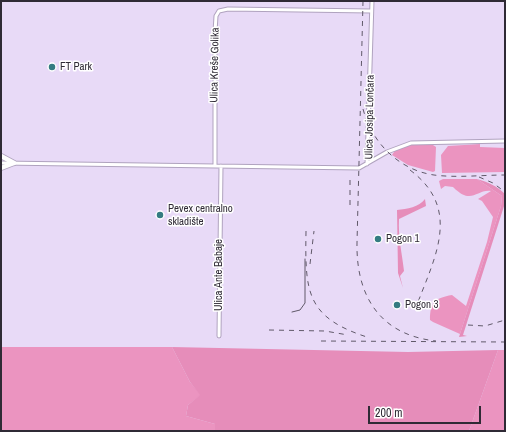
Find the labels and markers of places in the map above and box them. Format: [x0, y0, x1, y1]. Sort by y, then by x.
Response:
place label: FT Park [60, 60, 92, 74]
marker: FT Park [47, 62, 57, 72]
place label: Pevex centralno skladište [168, 202, 233, 228]
marker: Pevex centralno skladište [155, 210, 165, 220]
place label: Pogon 1 [386, 232, 420, 246]
marker: Pogon 1 [373, 234, 383, 244]
place label: Pogon 3 [405, 298, 439, 312]
marker: Pogon 3 [392, 300, 402, 310]

